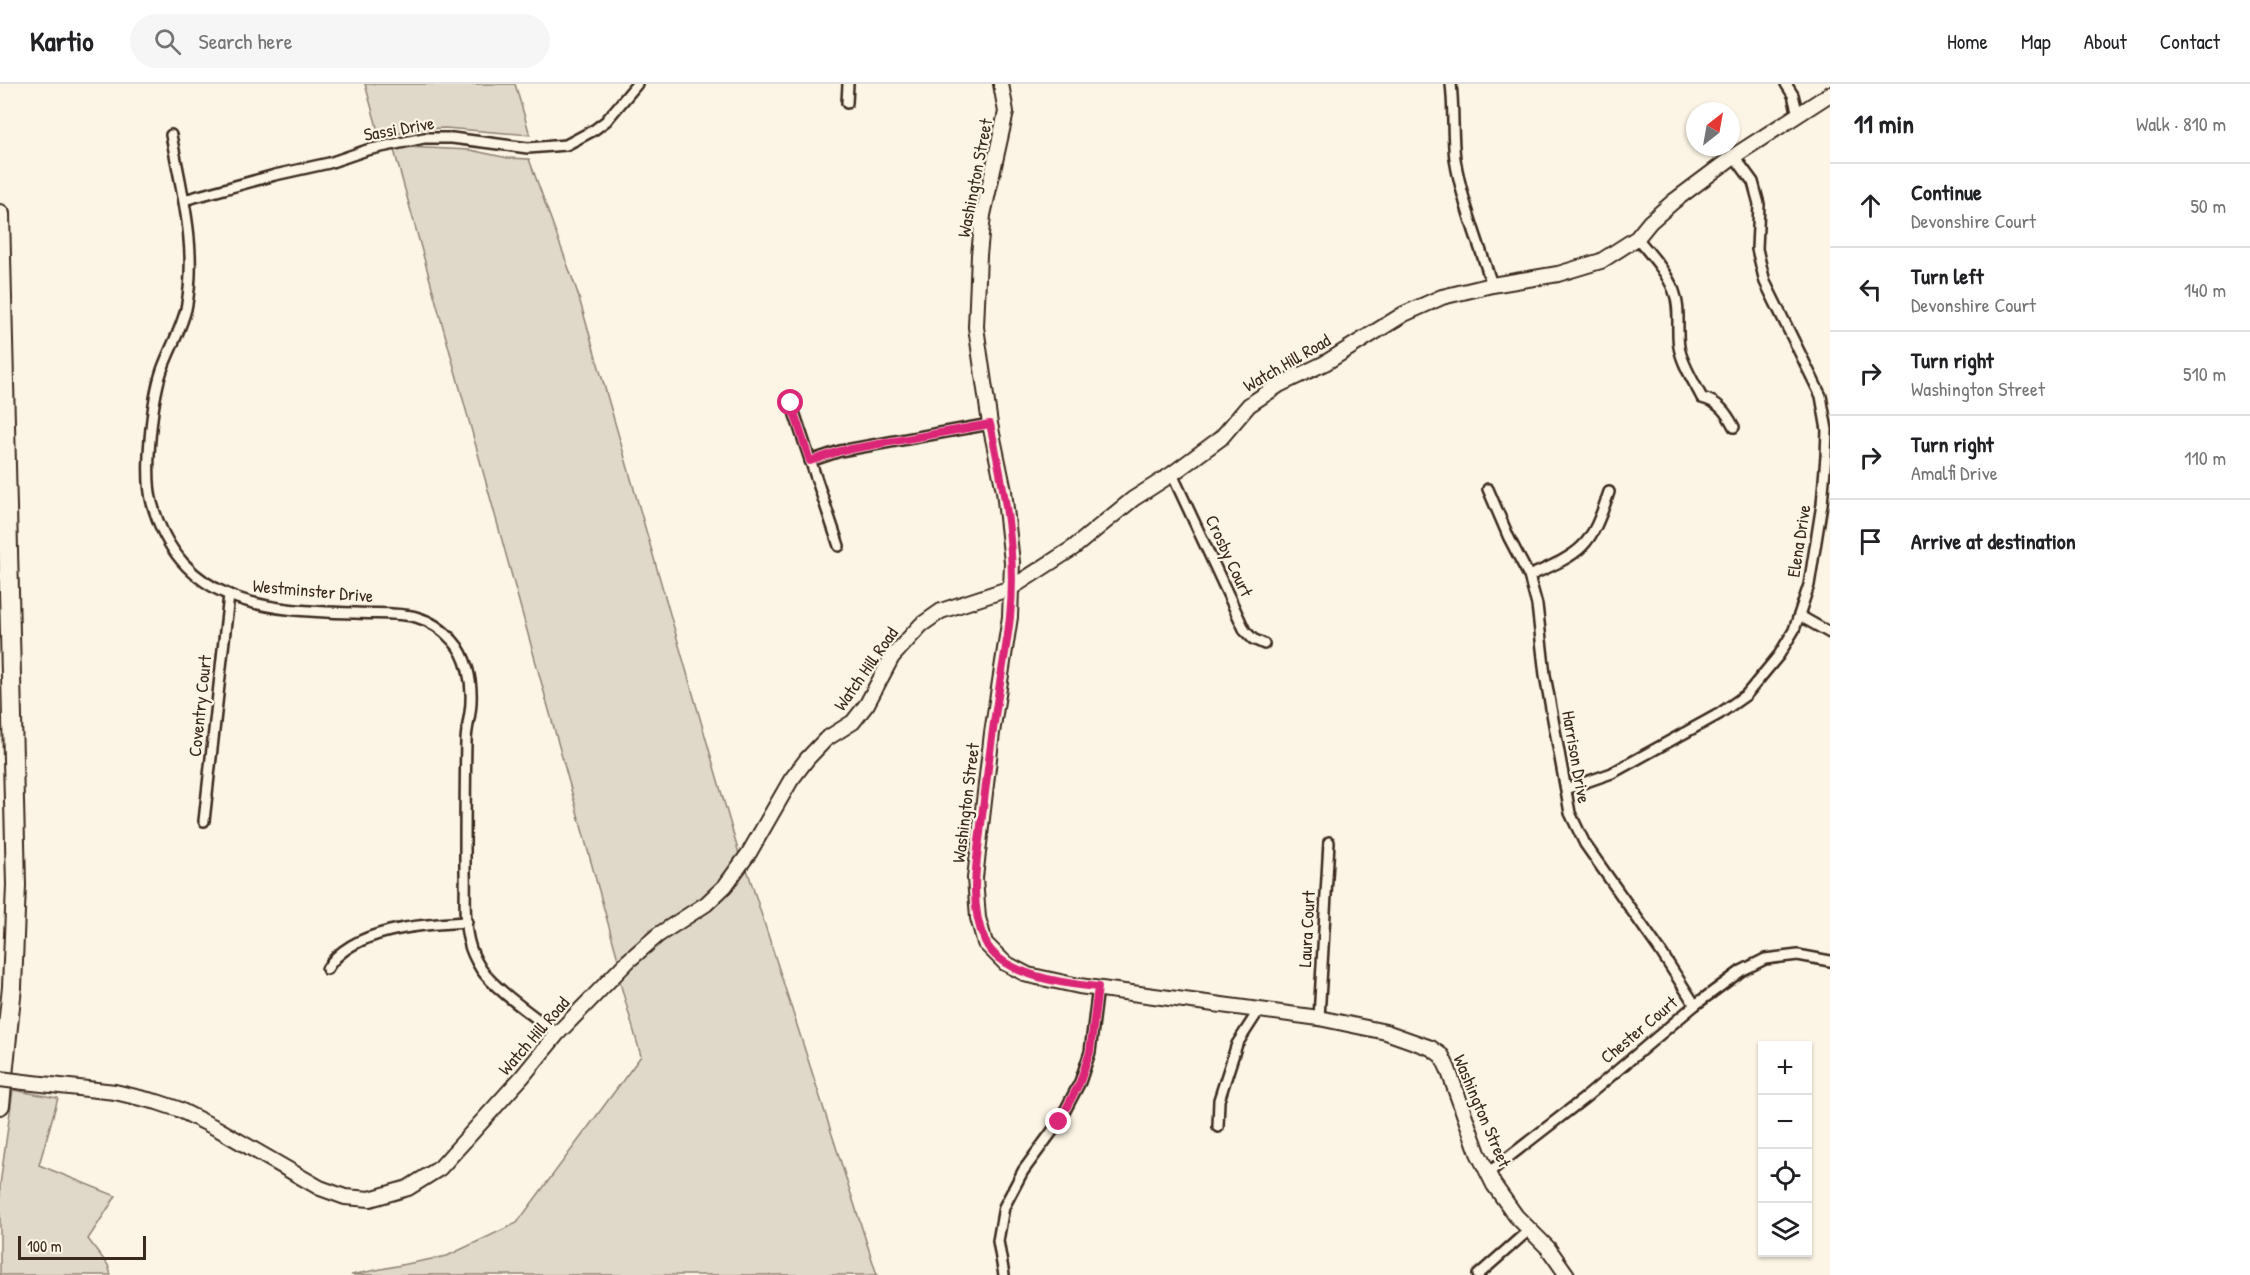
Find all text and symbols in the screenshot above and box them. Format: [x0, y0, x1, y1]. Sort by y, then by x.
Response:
search box [130, 14, 550, 68]
text: Kartio [30, 22, 94, 60]
icon: search [151, 25, 184, 58]
text: Search here [199, 26, 293, 56]
text: Home [1947, 27, 1988, 56]
text: Map [2021, 27, 2051, 56]
text: About [2084, 27, 2127, 56]
text: Contact [2160, 27, 2220, 56]
north arrow [1686, 102, 1740, 156]
text: 11 min [1854, 106, 1914, 141]
street label: Sassi Drive [362, 110, 436, 147]
text: Walk · 810 m [2136, 110, 2226, 137]
street label: Washington Street [951, 116, 998, 239]
text: Continue [1911, 177, 1982, 207]
icon: ahead [1854, 189, 1887, 222]
text: 50 m [2190, 192, 2226, 219]
text: Devonshire Court [1911, 207, 2036, 234]
text: Turn left [1911, 261, 1984, 291]
icon: left [1854, 273, 1887, 306]
text: 140 m [2184, 276, 2226, 303]
text: Devonshire Court [1911, 291, 2036, 318]
street label: Watch Hill Road [1239, 328, 1335, 398]
text: Turn right [1911, 345, 1994, 375]
icon: right [1854, 357, 1887, 390]
text: 510 m [2183, 360, 2226, 387]
text: Washington Street [1911, 375, 2045, 402]
route start [777, 389, 803, 415]
text: Turn right [1911, 429, 1994, 459]
icon: right [1854, 441, 1887, 474]
text: 110 m [2184, 444, 2226, 471]
text: Amalfi Drive [1911, 459, 1998, 486]
street label: Elena Drive [1780, 503, 1817, 579]
street label: Crosby Court [1200, 511, 1260, 601]
icon: arrive [1854, 525, 1887, 558]
text: Arrive at destination [1911, 526, 2076, 556]
street label: Westminster Drive [252, 573, 374, 608]
street label: Watch Hill Road [828, 622, 904, 716]
street label: Coventry Court [182, 653, 217, 758]
street label: Harrison Drive [1556, 709, 1597, 805]
street label: Washington Street [946, 741, 985, 864]
street label: Laura Court [1292, 889, 1321, 968]
street label: Chester Court [1595, 990, 1683, 1069]
street label: Watch Hill Road [492, 991, 575, 1080]
map controls [1758, 1041, 1812, 1257]
button: + [1758, 1041, 1812, 1095]
street label: Washington Street [1447, 1050, 1518, 1172]
button: − [1758, 1095, 1812, 1149]
route end [1045, 1108, 1071, 1134]
button: locate [1758, 1149, 1812, 1203]
button: layers [1758, 1203, 1812, 1257]
scale bar [18, 1233, 146, 1260]
text: 100 m [27, 1235, 62, 1257]

